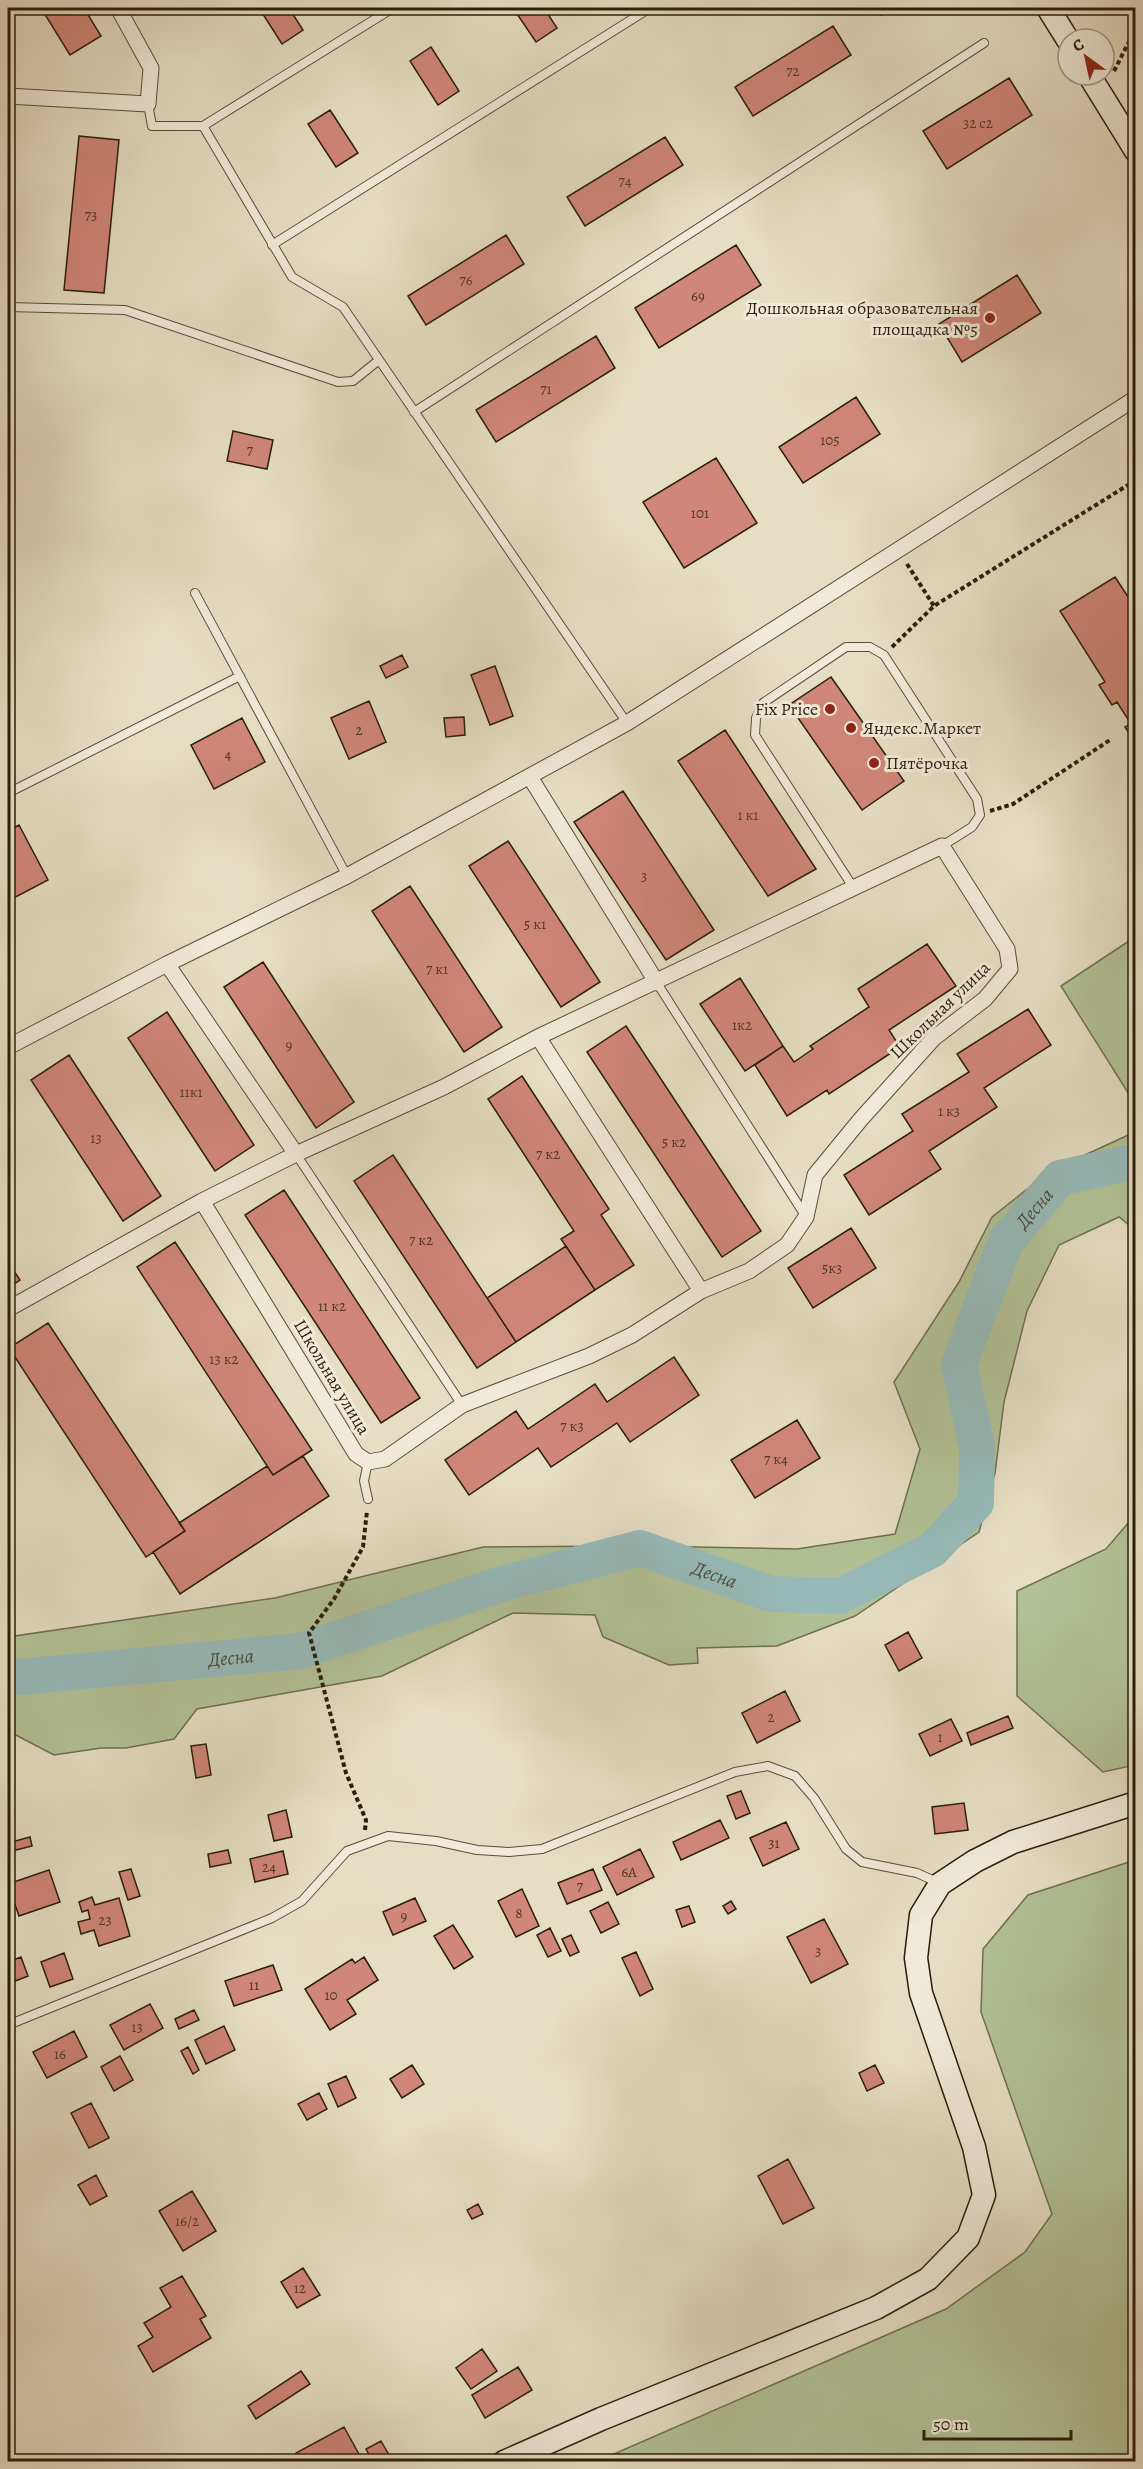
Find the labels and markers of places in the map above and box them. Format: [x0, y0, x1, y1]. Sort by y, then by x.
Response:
place label: Дошкольная образовательная площадка №5 [746, 296, 978, 341]
marker: Дошкольная образовательная площадка №5 [983, 311, 997, 325]
place label: Fix Price [755, 697, 818, 721]
marker: Fix Price [823, 702, 837, 716]
place label: Яндекс.Маркет [863, 716, 981, 740]
marker: Яндекс.Маркет [844, 721, 858, 735]
place label: Пятёрочка [886, 751, 969, 775]
marker: Пятёрочка [867, 756, 881, 770]

